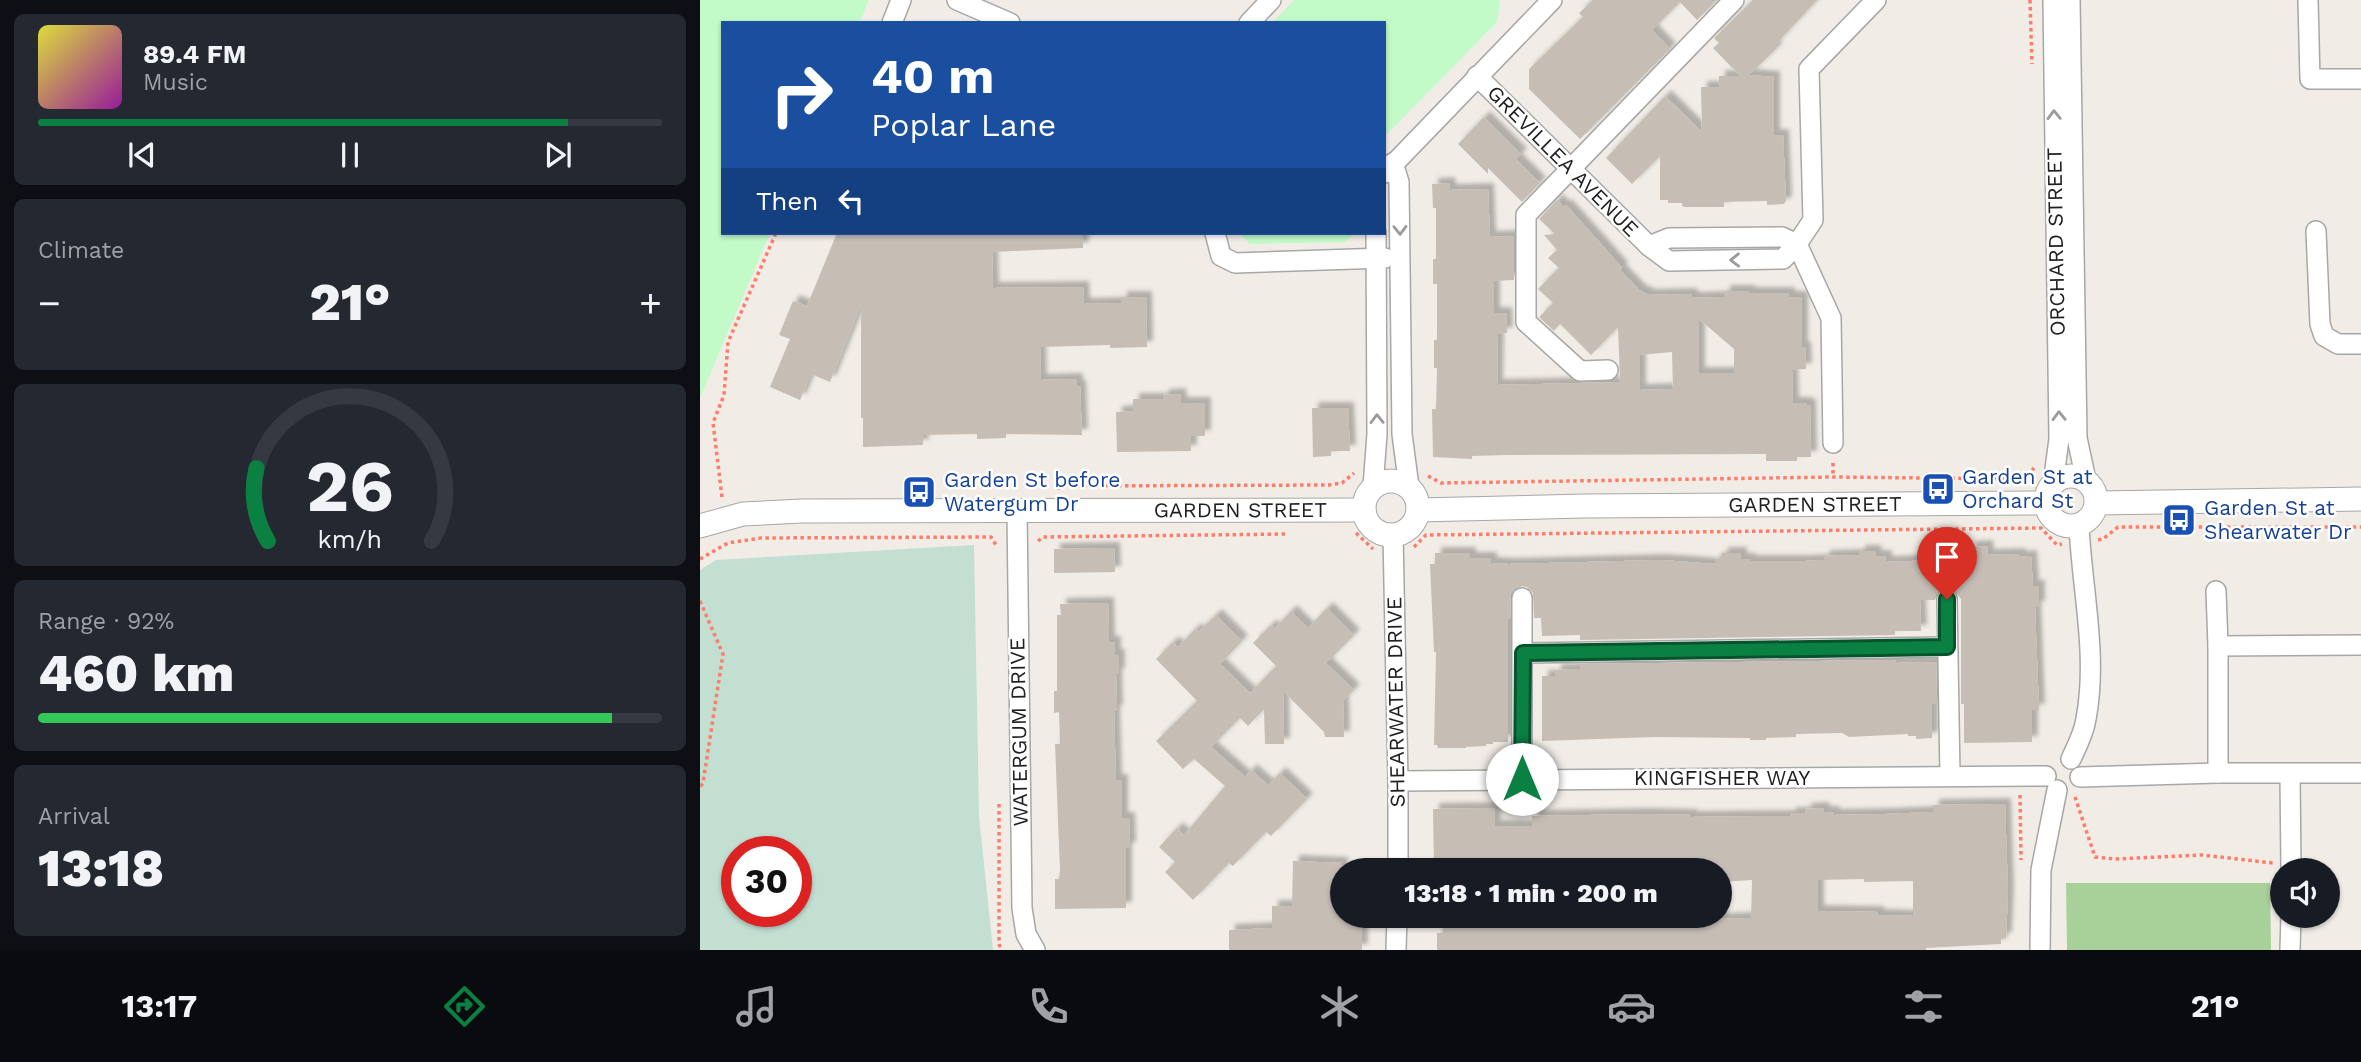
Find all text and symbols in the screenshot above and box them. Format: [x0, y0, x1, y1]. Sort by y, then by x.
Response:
text: 89.4 FM [143, 39, 246, 69]
text: 40 m [871, 47, 994, 105]
icon: right [756, 49, 847, 140]
text: Music [143, 69, 208, 96]
street label: GREVILLEA AVENUE [1483, 80, 1644, 241]
text: Poplar Lane [871, 106, 1056, 144]
one-way arrow [2047, 109, 2062, 120]
icon: previous [123, 136, 161, 174]
icon: pause [331, 136, 369, 174]
icon: next [539, 136, 577, 174]
street label: ORCHARD STREET [2041, 147, 2070, 336]
icon: left [832, 182, 870, 220]
text: Then [756, 186, 818, 216]
one-way arrow [1392, 225, 1407, 236]
text: Climate [38, 237, 124, 264]
one-way arrow [1729, 252, 1740, 268]
text: 21° [310, 272, 390, 333]
text: − [38, 281, 61, 325]
text: + [639, 281, 662, 325]
one-way arrow [2051, 410, 2067, 421]
one-way arrow [1369, 413, 1385, 423]
text: 26 [306, 443, 394, 529]
place label: Garden St at Orchard St [1962, 464, 2093, 513]
place label: Garden St before Watergum Dr [944, 467, 1120, 516]
bus stop icon: Garden St at Orchard St [1919, 470, 1957, 508]
bus stop icon: Garden St before Watergum Dr [900, 473, 938, 511]
street label: GARDEN STREET [1728, 491, 1902, 517]
place label: Garden St at Shearwater Dr [2204, 495, 2352, 544]
street label: GARDEN STREET [1154, 497, 1327, 522]
bus stop icon: Garden St at Shearwater Dr [2160, 501, 2198, 539]
text: km/h [318, 525, 382, 554]
pin [1917, 527, 1977, 599]
icon: arrive [1928, 538, 1966, 576]
street label: SHEARWATER DRIVE [1381, 596, 1410, 808]
text: Range · 92% [38, 608, 174, 635]
street label: WATERGUM DRIVE [1004, 637, 1033, 827]
text: 460 km [38, 643, 234, 704]
position arrow [1485, 742, 1559, 816]
street label: KINGFISHER WAY [1634, 765, 1810, 790]
text: Arrival [38, 803, 110, 830]
speed limit sign: 30 [721, 836, 812, 927]
text: 13:18 [38, 838, 164, 899]
map controls [2270, 858, 2340, 928]
button: sound [2270, 858, 2340, 928]
text: 13:18 · 1 min · 200 m [1404, 878, 1658, 908]
icon: directions [440, 982, 489, 1031]
icon: music [732, 982, 781, 1031]
icon: phone [1024, 982, 1073, 1031]
icon: climate [1315, 982, 1364, 1031]
icon: car [1607, 982, 1656, 1031]
icon: filters [1899, 982, 1948, 1031]
text: 13:17 [121, 987, 197, 1025]
text: 21° [2191, 987, 2240, 1025]

